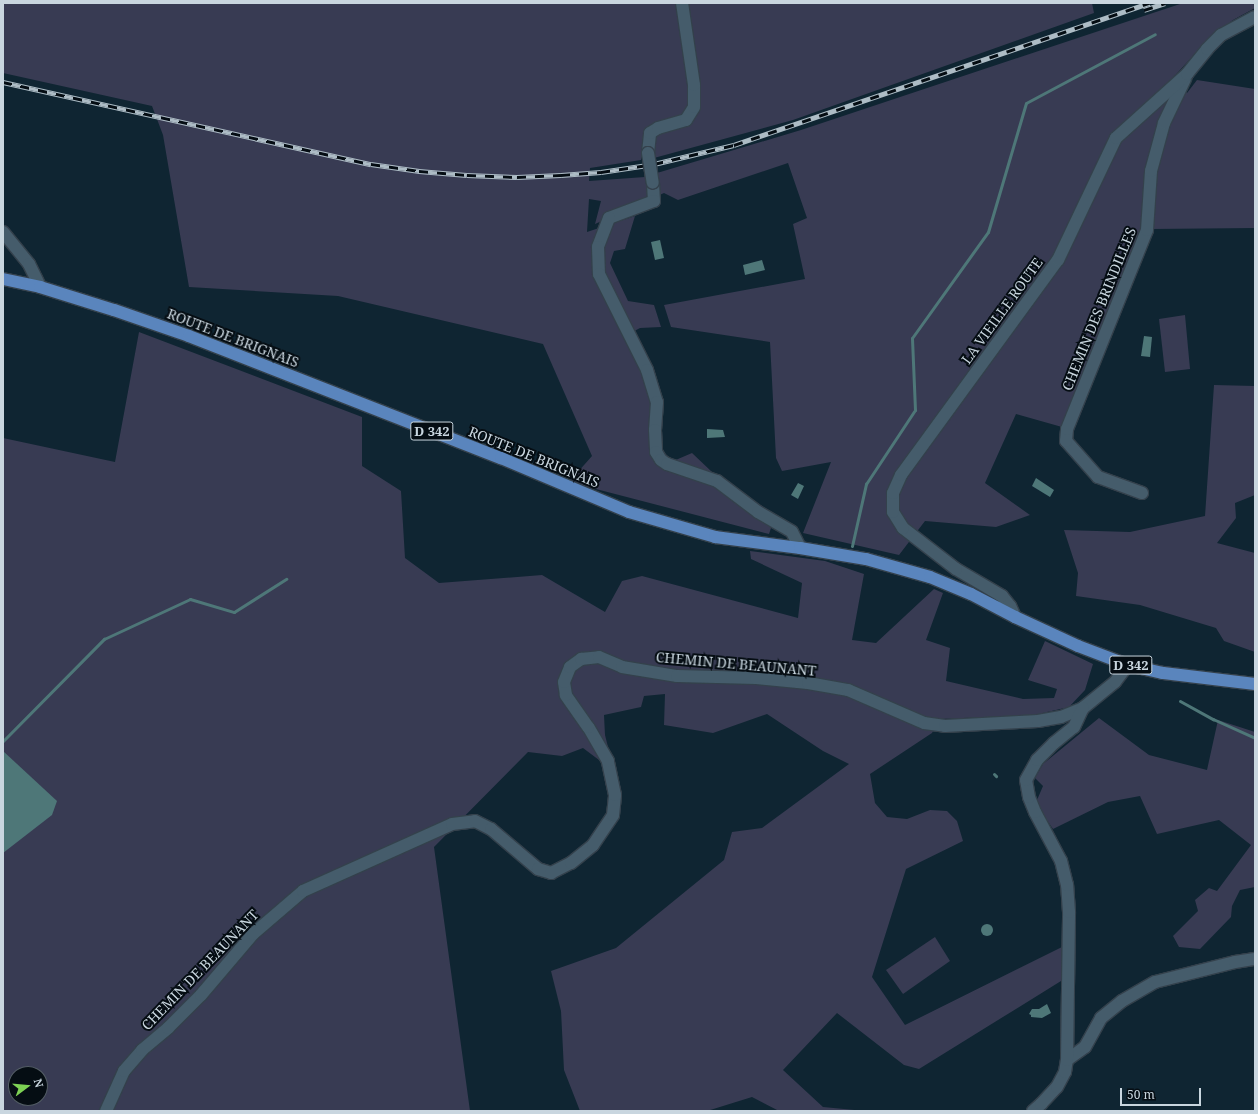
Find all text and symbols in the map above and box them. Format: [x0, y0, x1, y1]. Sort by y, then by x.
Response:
street label: CHEMIN DES BRINDILLES [1059, 225, 1139, 393]
street label: LA VIEILLE ROUTE [958, 255, 1046, 367]
street label: ROUTE DE BRIGNAIS [165, 305, 301, 371]
road number: D 342 [410, 420, 454, 442]
street label: ROUTE DE BRIGNAIS [466, 423, 602, 491]
street label: CHEMIN DE BEAUNANT [655, 649, 817, 679]
road number: D 342 [1109, 654, 1153, 676]
street label: CHEMIN DE BEAUNANT [138, 906, 262, 1034]
north arrow [8, 1066, 48, 1106]
text: N [31, 1077, 47, 1089]
scale bar [1122, 1080, 1203, 1106]
text: 50 m [1127, 1086, 1155, 1103]

